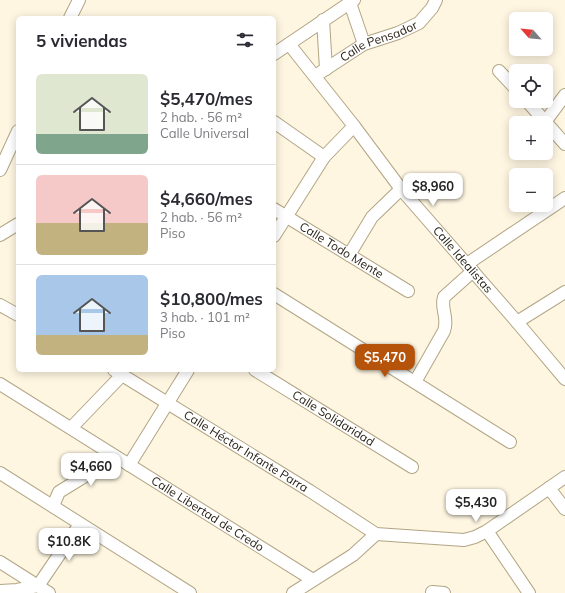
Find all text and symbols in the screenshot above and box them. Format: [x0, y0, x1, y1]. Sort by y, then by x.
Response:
north arrow [509, 12, 553, 56]
map controls [509, 12, 553, 212]
street label: Calle Pensador [337, 17, 420, 65]
icon: filters [234, 29, 256, 51]
text: 5 viviendas [36, 30, 127, 51]
button: locate [509, 64, 553, 108]
text: $5,470/mes [160, 88, 253, 109]
icon: home [68, 90, 116, 138]
text: 2 hab. · 56 m² [160, 109, 242, 125]
button: + [509, 116, 553, 160]
text: Calle Universal [160, 125, 249, 141]
button: − [509, 168, 553, 212]
pin: $8,960 [400, 173, 466, 207]
text: $8,960 [412, 178, 454, 194]
text: $4,660/mes [160, 188, 253, 209]
icon: home [68, 191, 116, 239]
text: 2 hab. · 56 m² [160, 209, 242, 225]
street label: Calle Todo Mente [297, 218, 386, 281]
street label: Calle Idealistas [430, 223, 496, 296]
text: Piso [160, 225, 185, 241]
text: $10,800/mes [160, 288, 263, 309]
icon: home [68, 291, 116, 339]
text: 3 hab. · 101 m² [160, 309, 250, 325]
text: Piso [160, 325, 185, 341]
pin: $5,470 [352, 344, 418, 378]
text: $5,470 [364, 349, 406, 365]
street label: Calle Solidaridad [290, 387, 377, 449]
street label: Calle Héctor Infante Parra [181, 407, 311, 495]
pin: $4,660 [58, 453, 124, 487]
text: $4,660 [70, 458, 112, 474]
street label: Calle Libertad de Credo [149, 473, 267, 555]
pin: $5,430 [443, 489, 509, 523]
text: $5,430 [455, 494, 497, 510]
pin: $10.8K [36, 528, 102, 562]
text: $10.8K [47, 533, 91, 549]

